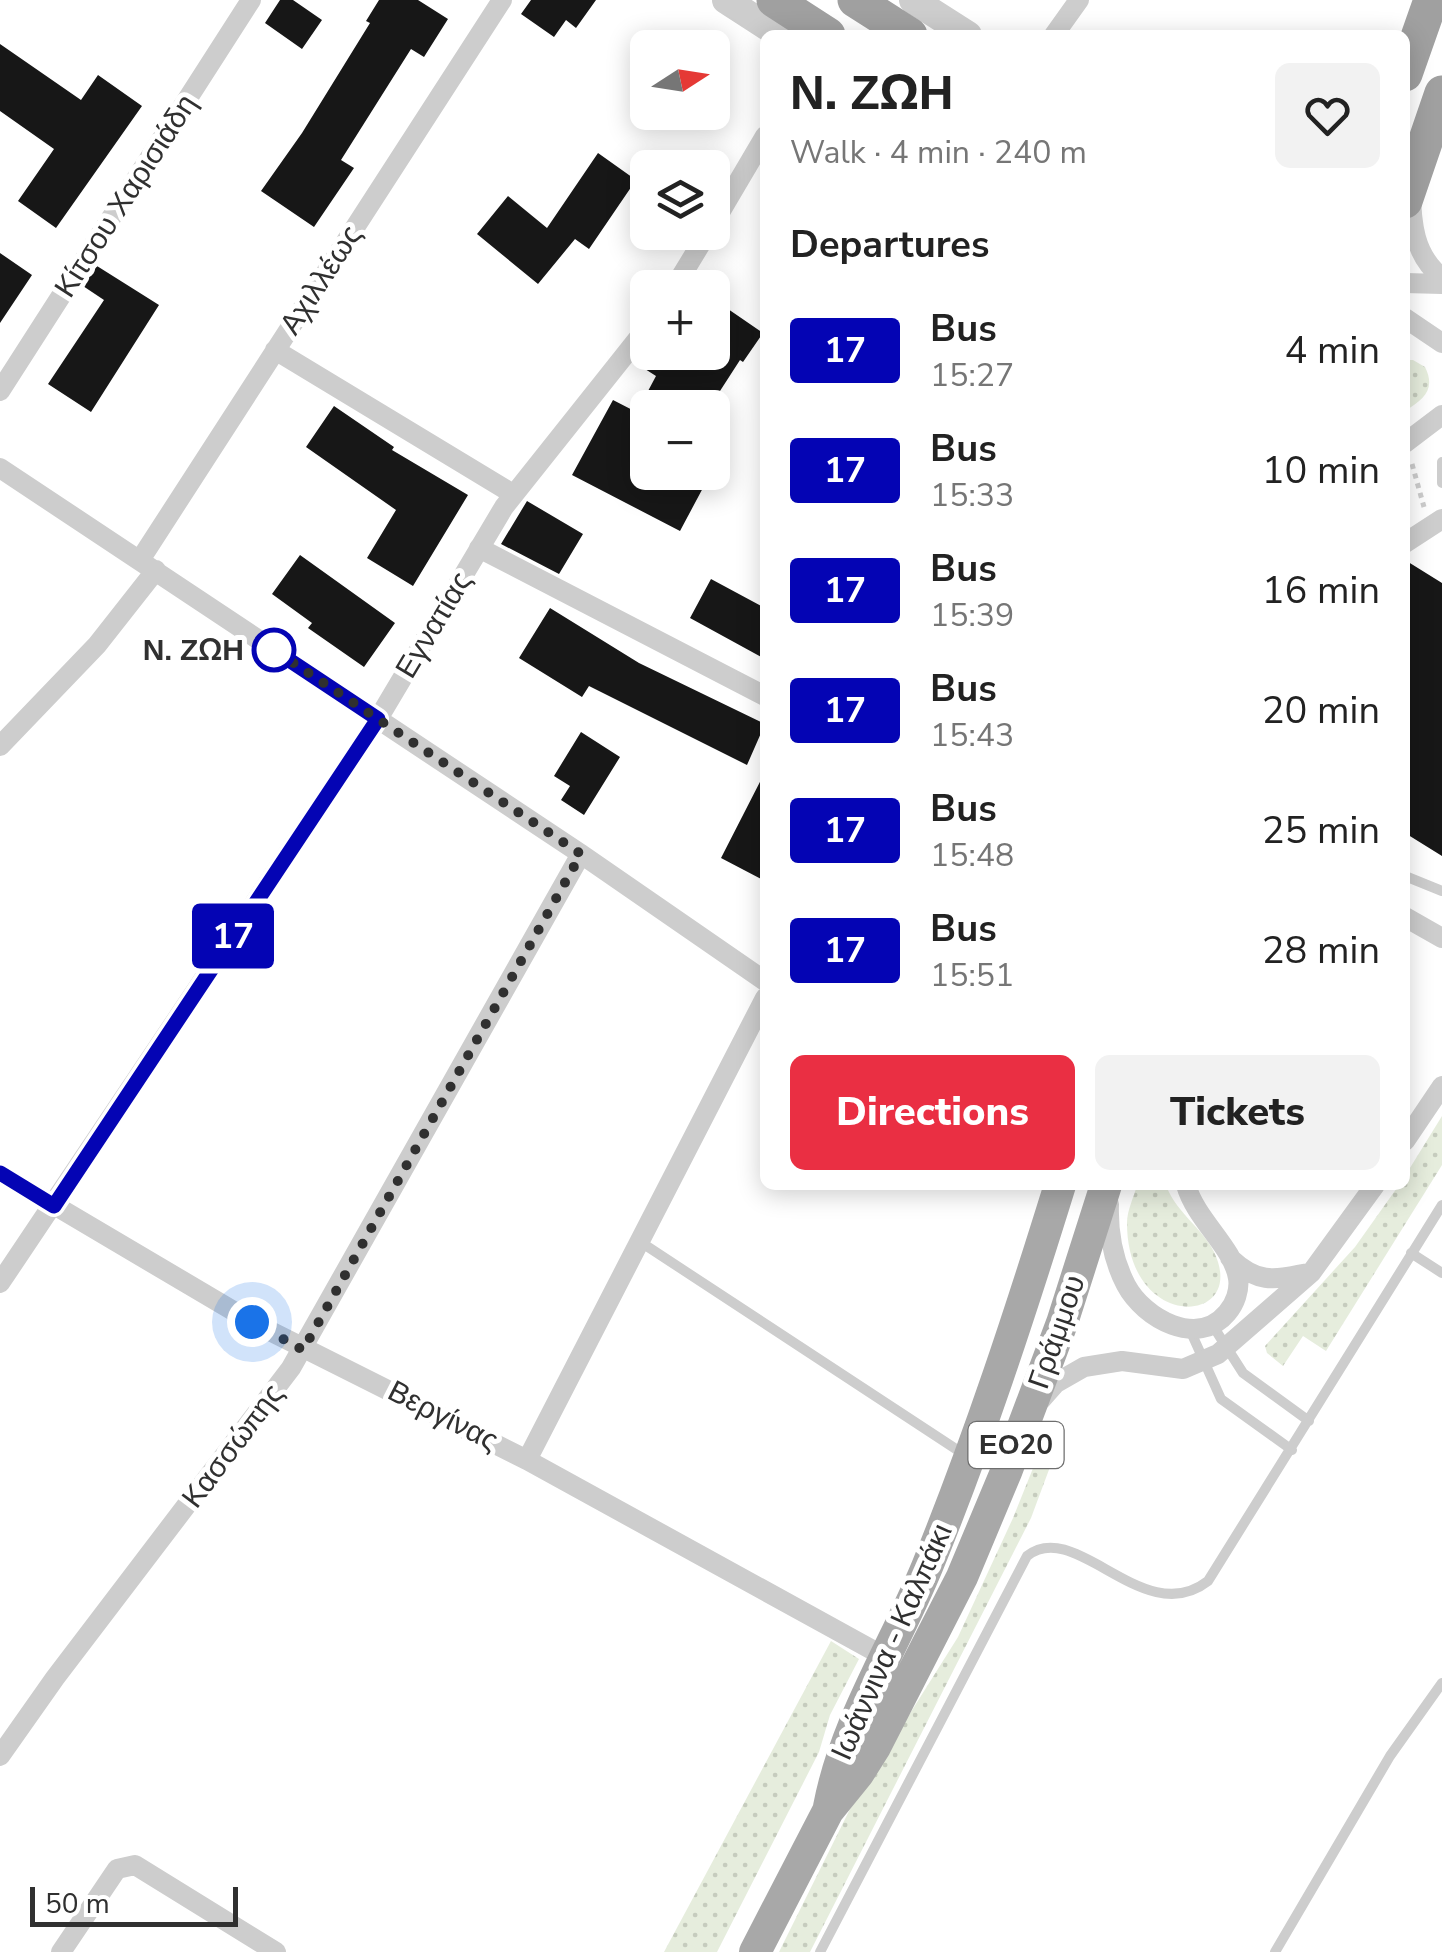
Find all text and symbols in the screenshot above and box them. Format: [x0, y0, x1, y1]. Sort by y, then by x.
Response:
north arrow [630, 30, 730, 130]
map controls [630, 30, 730, 490]
text: Ν. ΖΩΗ [790, 60, 953, 126]
button: heart [1275, 63, 1380, 168]
street label: Κίτσου Χαρισιάδη [45, 87, 207, 305]
text: Walk · 4 min · 240 m [790, 131, 1087, 174]
button: layers [630, 150, 730, 250]
street label: Αχιλλέως [270, 217, 372, 343]
text: Departures [790, 219, 989, 270]
button: + [630, 270, 730, 370]
text: Bus [930, 303, 997, 354]
text: 4 min [1285, 325, 1380, 376]
text: 17 [824, 327, 866, 374]
text: 15:27 [930, 354, 1014, 397]
button: − [630, 390, 730, 490]
text: Bus [930, 423, 997, 474]
text: 10 min [1262, 445, 1380, 496]
text: 17 [824, 447, 866, 494]
text: 15:33 [930, 474, 1014, 517]
text: Bus [930, 543, 997, 594]
street label: Εγνατίας [386, 564, 482, 686]
text: 16 min [1262, 565, 1380, 616]
text: 17 [824, 567, 866, 614]
text: 15:39 [930, 594, 1014, 637]
marker: Ν. ΖΩΗ [253, 629, 295, 671]
place label: Ν. ΖΩΗ [143, 630, 244, 671]
text: Bus [930, 663, 997, 714]
text: 20 min [1262, 685, 1380, 736]
text: 17 [824, 687, 866, 734]
text: 15:43 [930, 714, 1014, 757]
text: Bus [930, 783, 997, 834]
text: 25 min [1262, 805, 1380, 856]
text: 17 [824, 807, 866, 854]
text: 15:48 [930, 834, 1014, 877]
text: Bus [930, 903, 997, 954]
line badge: 17 [188, 904, 278, 968]
text: 17 [212, 913, 254, 960]
text: 28 min [1262, 925, 1380, 976]
text: 17 [824, 927, 866, 974]
text: 15:51 [930, 954, 1014, 997]
button: Directions [790, 1055, 1075, 1170]
button: Tickets [1095, 1055, 1380, 1170]
street label: Γράμμου [1018, 1270, 1096, 1394]
your location [227, 1297, 277, 1347]
street label: Βεργίνας [381, 1371, 505, 1461]
street label: Κασσώπης [173, 1375, 293, 1517]
road number: ΕΟ20 [968, 1422, 1064, 1468]
street label: Ιωάννινα - Καλπάκι [821, 1517, 963, 1767]
scale bar [30, 1882, 238, 1926]
text: 50 m [45, 1885, 110, 1923]

